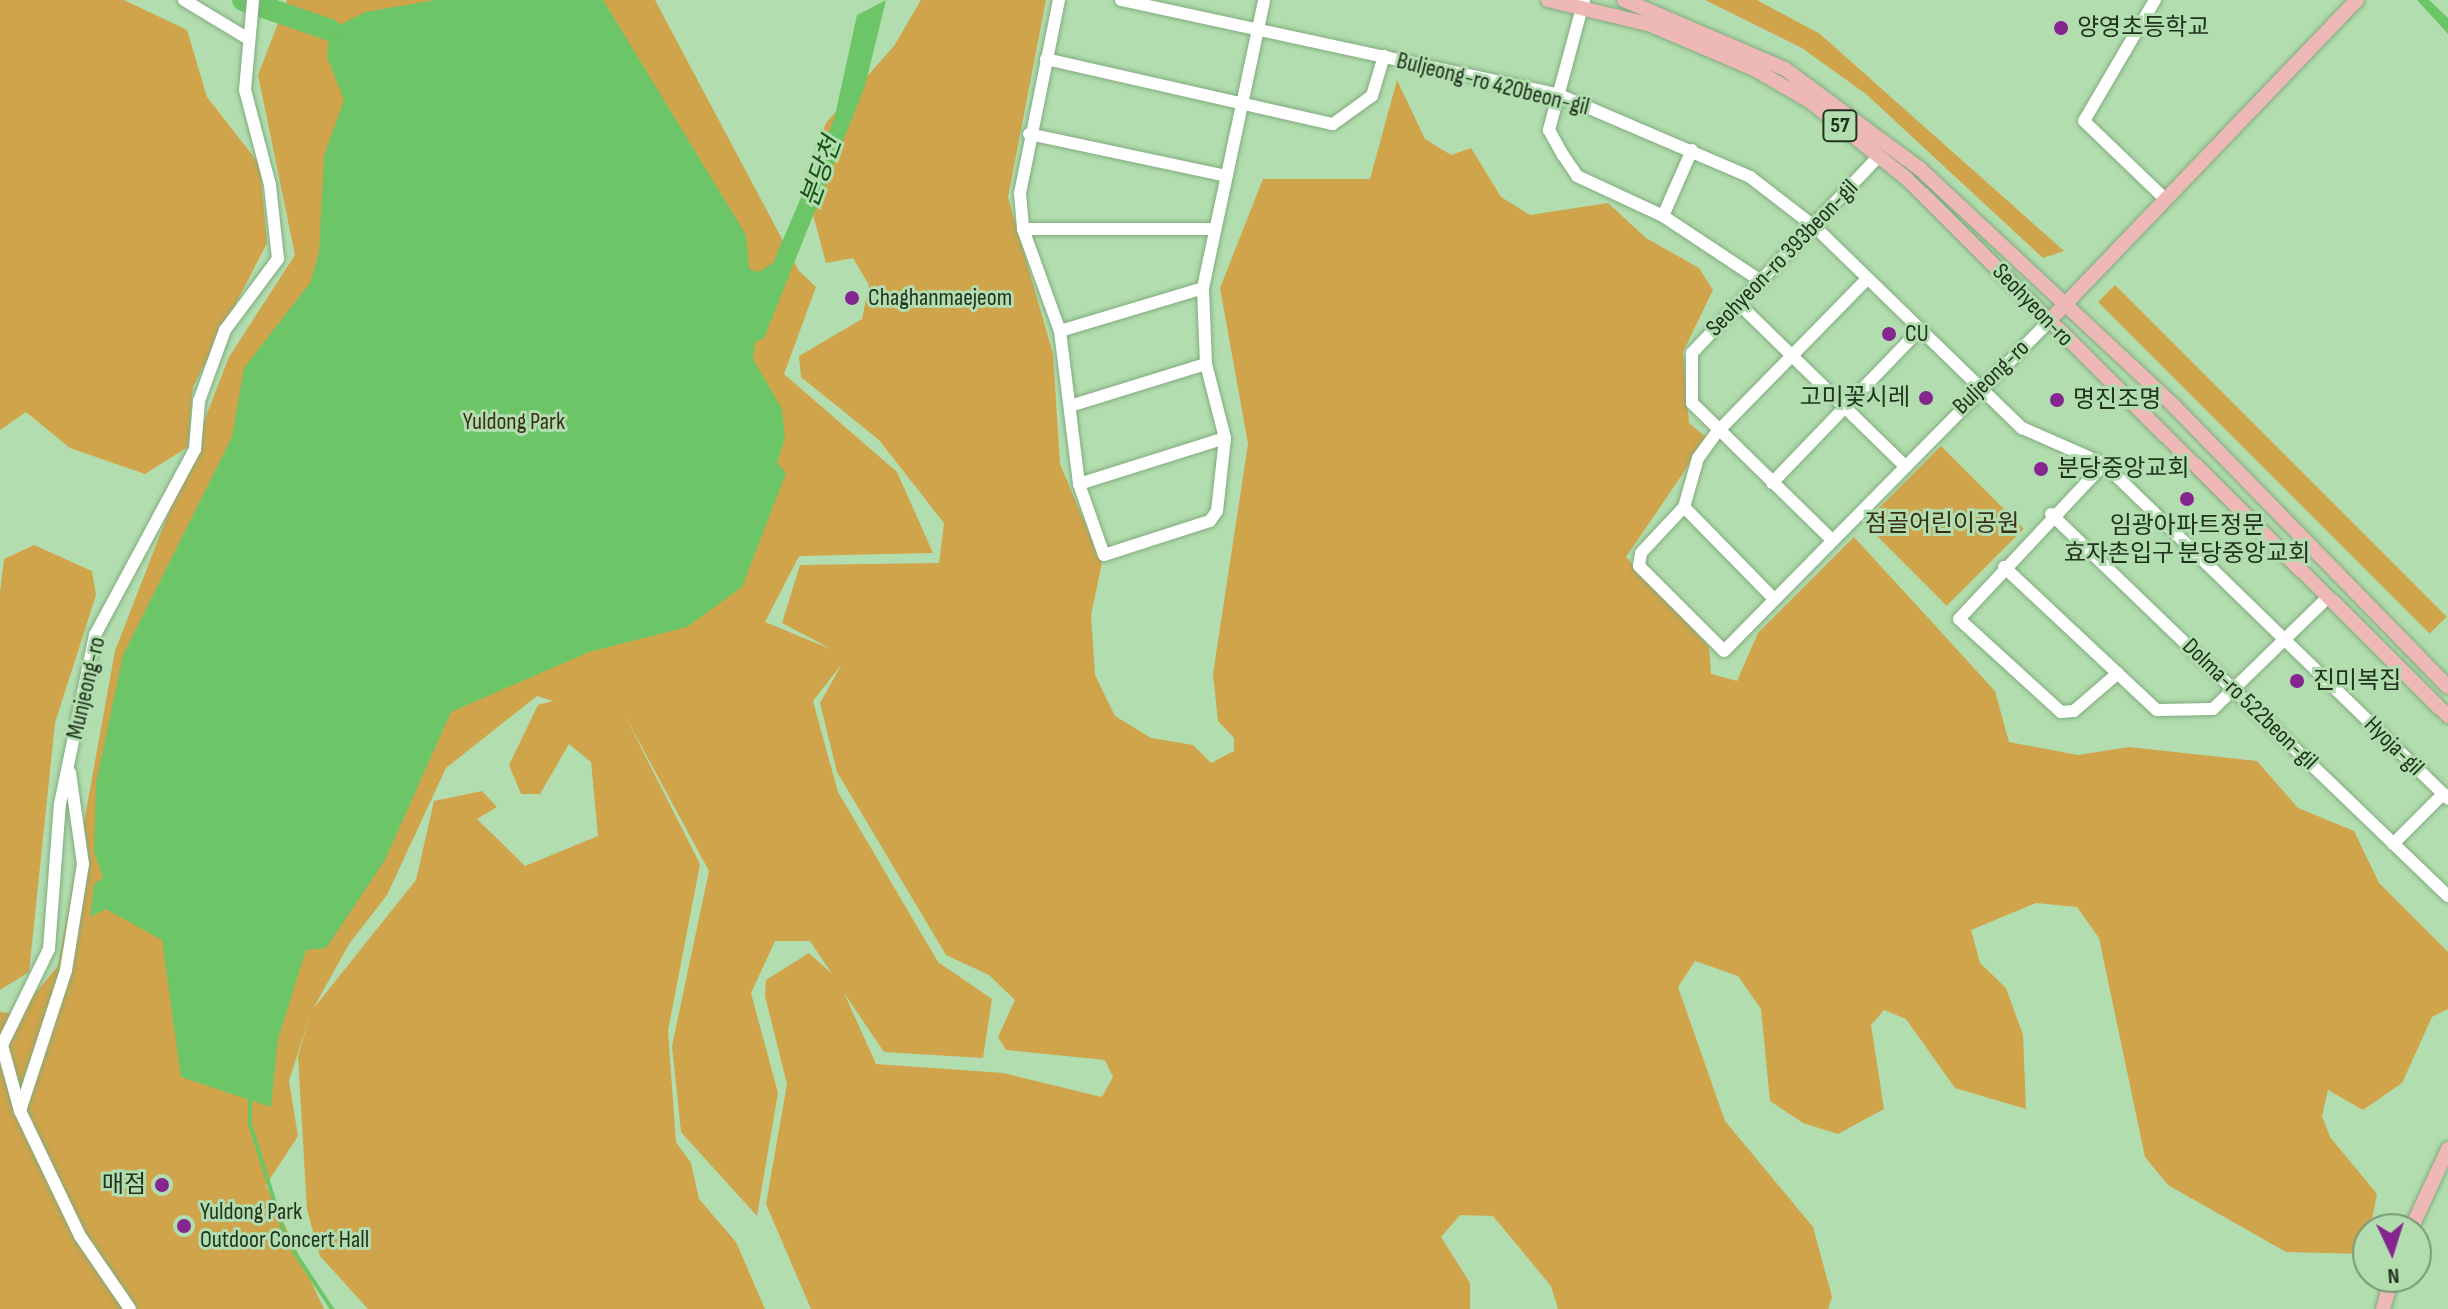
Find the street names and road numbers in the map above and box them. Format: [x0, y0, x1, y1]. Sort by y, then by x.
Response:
street label: Buljeong-ro 420beon-gil [1394, 46, 1592, 122]
road number: 57 [1822, 108, 1858, 144]
street label: Seohyeon-ro 393beon-gil [1700, 174, 1864, 342]
street label: Seohyeon-ro [1986, 257, 2080, 353]
street label: Buljeong-ro [1947, 334, 2035, 420]
street label: Dolma-ro 522beon-gil [2176, 632, 2324, 776]
street label: Munjeong-ro [60, 634, 112, 742]
street label: Hyoja-gil [2358, 710, 2430, 782]

